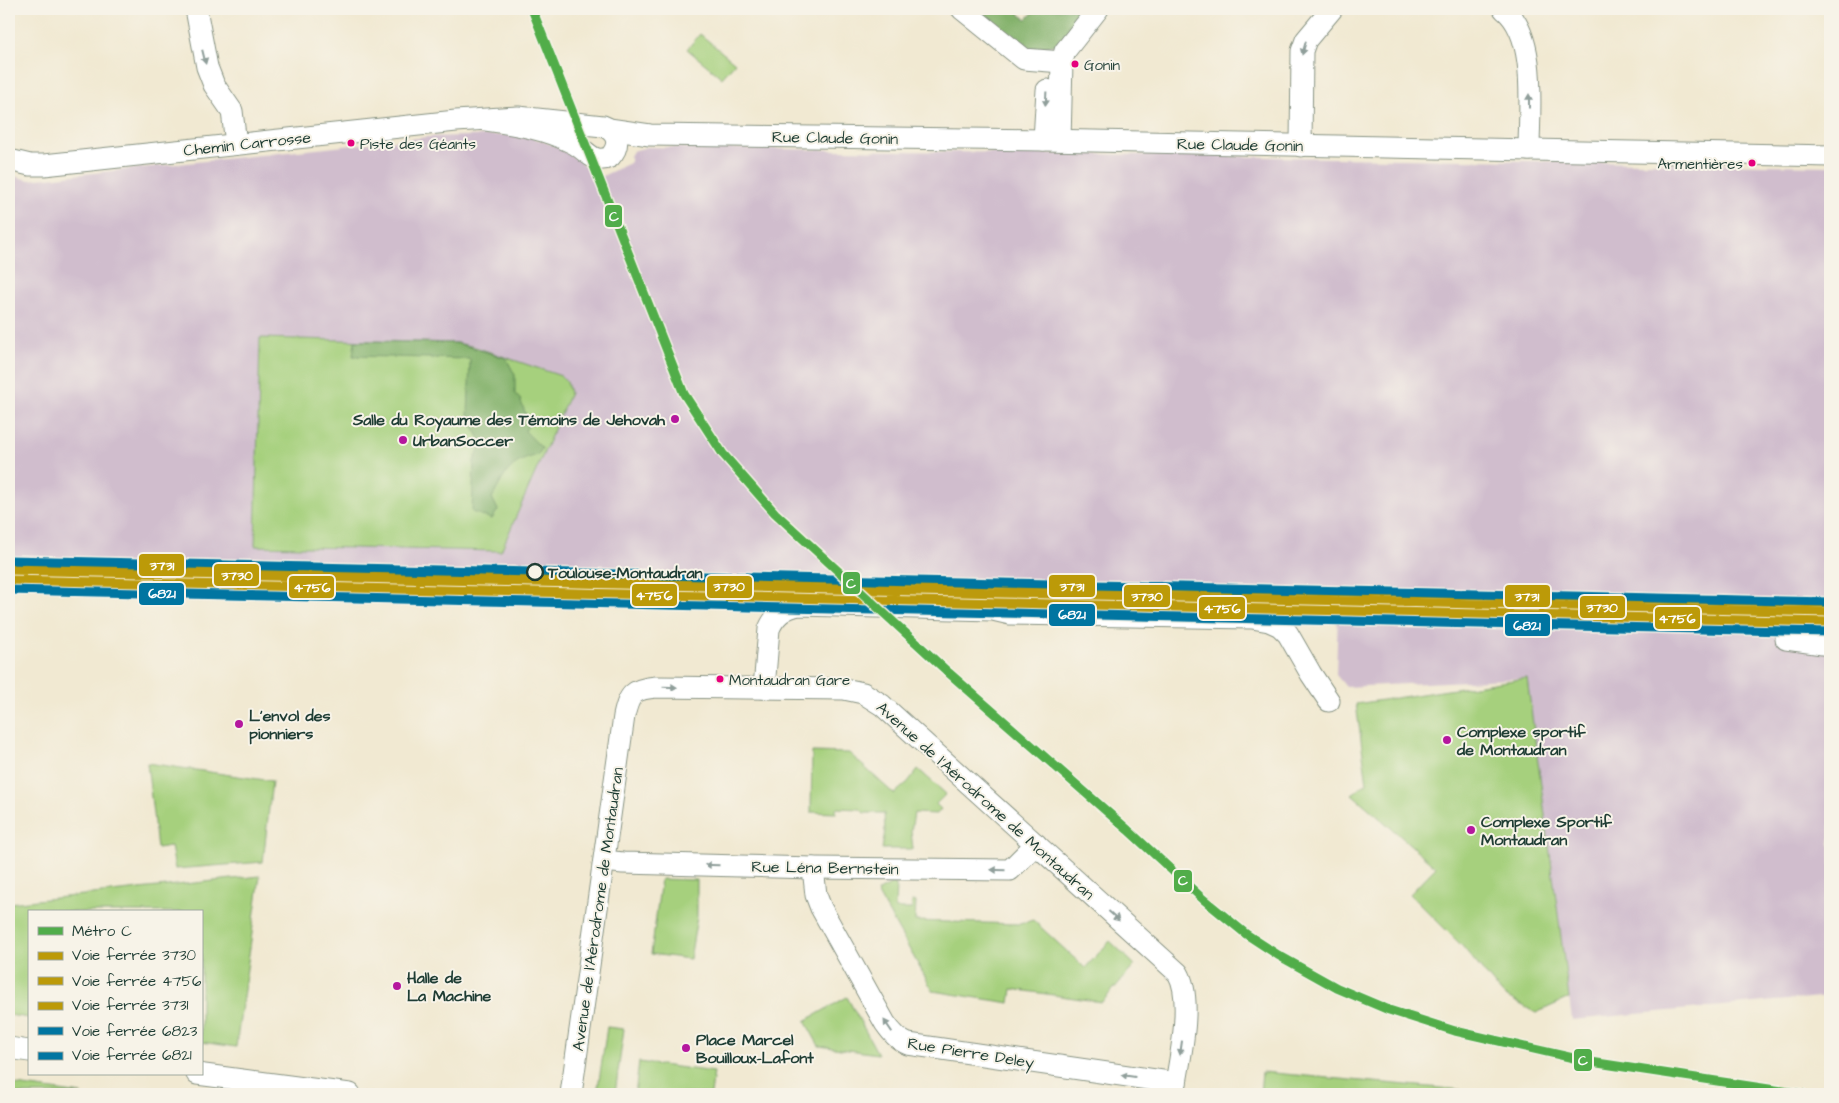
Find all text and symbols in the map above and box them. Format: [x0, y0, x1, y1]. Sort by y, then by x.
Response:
one-way arrow [1300, 40, 1308, 56]
one-way arrow [200, 49, 208, 64]
place label: Gonin [1084, 55, 1121, 76]
marker: Gonin [1070, 59, 1080, 69]
one-way arrow [1042, 91, 1050, 107]
one-way arrow [1525, 93, 1533, 109]
street label: Chemin Carrosse [182, 126, 312, 162]
street label: Rue Claude Gonin [772, 126, 898, 150]
street label: Rue Claude Gonin [1177, 133, 1303, 157]
place label: Piste des Géants [360, 134, 477, 155]
marker: Piste des Géants [346, 138, 356, 148]
place label: Armentières [1657, 154, 1743, 175]
marker: Armentières [1747, 158, 1757, 168]
line badge: C [604, 204, 623, 228]
text: C [609, 207, 619, 227]
place label: Salle du Royaume des Témoins de Jehovah [352, 409, 666, 432]
marker: Salle du Royaume des Témoins de Jehovah [669, 413, 681, 425]
place label: UrbanSoccer [413, 430, 513, 452]
marker: UrbanSoccer [397, 434, 409, 446]
line badge: 3731 [138, 553, 185, 577]
text: 3731 [149, 556, 175, 576]
place label: Toulouse-Montaudran [547, 562, 703, 584]
line badge: 3730 [213, 563, 260, 587]
marker: Toulouse-Montaudran [526, 563, 544, 581]
text: 3730 [220, 566, 253, 586]
line badge: C [842, 571, 861, 595]
text: C [846, 574, 856, 594]
line badge: 3731 [1048, 574, 1096, 598]
line badge: 4756 [288, 575, 335, 599]
line badge: 3730 [706, 575, 753, 599]
text: 3730 [712, 577, 745, 597]
text: 3731 [1059, 577, 1085, 597]
text: 4756 [294, 578, 331, 598]
line badge: 6821 [138, 582, 185, 606]
line badge: 4756 [631, 583, 678, 607]
text: 6821 [148, 584, 176, 604]
line badge: 3730 [1123, 584, 1171, 608]
line badge: 3731 [1504, 584, 1551, 608]
text: 4756 [636, 586, 673, 606]
text: 3730 [1130, 587, 1163, 607]
text: 3731 [1514, 587, 1540, 607]
line badge: 3730 [1579, 595, 1626, 619]
line badge: 4756 [1198, 596, 1246, 620]
text: 3730 [1585, 598, 1618, 618]
text: 4756 [1204, 599, 1241, 619]
line badge: 6821 [1048, 603, 1096, 627]
text: 6821 [1058, 605, 1086, 625]
line badge: 4756 [1654, 606, 1701, 630]
text: 4756 [1659, 609, 1696, 629]
line badge: 6821 [1504, 613, 1551, 637]
text: 6821 [1513, 616, 1541, 636]
place label: Montaudran Gare [729, 670, 850, 691]
marker: Montaudran Gare [715, 674, 725, 684]
one-way arrow [662, 683, 678, 691]
street label: Avenue de l'Aérodrome de Montaudran [872, 697, 1099, 905]
place label: L'envol des pionniers [249, 705, 330, 745]
marker: L'envol des pionniers [233, 718, 245, 730]
place label: Complexe sportif de Montaudran [1456, 721, 1586, 761]
marker: Complexe sportif de Montaudran [1441, 734, 1453, 746]
street label: Avenue de l'Aérodrome de Montaudran [567, 766, 629, 1053]
place label: Complexe Sportif Montaudran [1481, 811, 1612, 851]
marker: Complexe Sportif Montaudran [1465, 824, 1477, 836]
street label: Rue Léna Bernstein [751, 856, 899, 880]
one-way arrow [704, 861, 720, 869]
one-way arrow [989, 865, 1005, 873]
line badge: C [1173, 869, 1193, 893]
text: C [1178, 871, 1188, 891]
legend [28, 910, 202, 1076]
one-way arrow [1108, 910, 1120, 922]
text: Métro C [72, 921, 132, 942]
text: Voie ferrée 3730 [72, 945, 197, 966]
place label: Halle de La Machine [407, 967, 491, 1007]
text: Voie ferrée 4756 [72, 971, 202, 992]
marker: Halle de La Machine [391, 980, 403, 992]
text: Voie ferrée 3731 [72, 995, 189, 1016]
one-way arrow [883, 1019, 893, 1033]
text: Voie ferrée 6823 [72, 1021, 198, 1042]
place label: Place Marcel Bouilloux-Lafont [696, 1029, 814, 1069]
street label: Rue Pierre Deley [906, 1032, 1036, 1075]
one-way arrow [1176, 1040, 1184, 1056]
marker: Place Marcel Bouilloux-Lafont [680, 1042, 692, 1054]
text: Voie ferrée 6821 [72, 1045, 192, 1066]
line badge: C [1573, 1048, 1593, 1072]
text: C [1578, 1051, 1588, 1071]
one-way arrow [1119, 1072, 1135, 1080]

